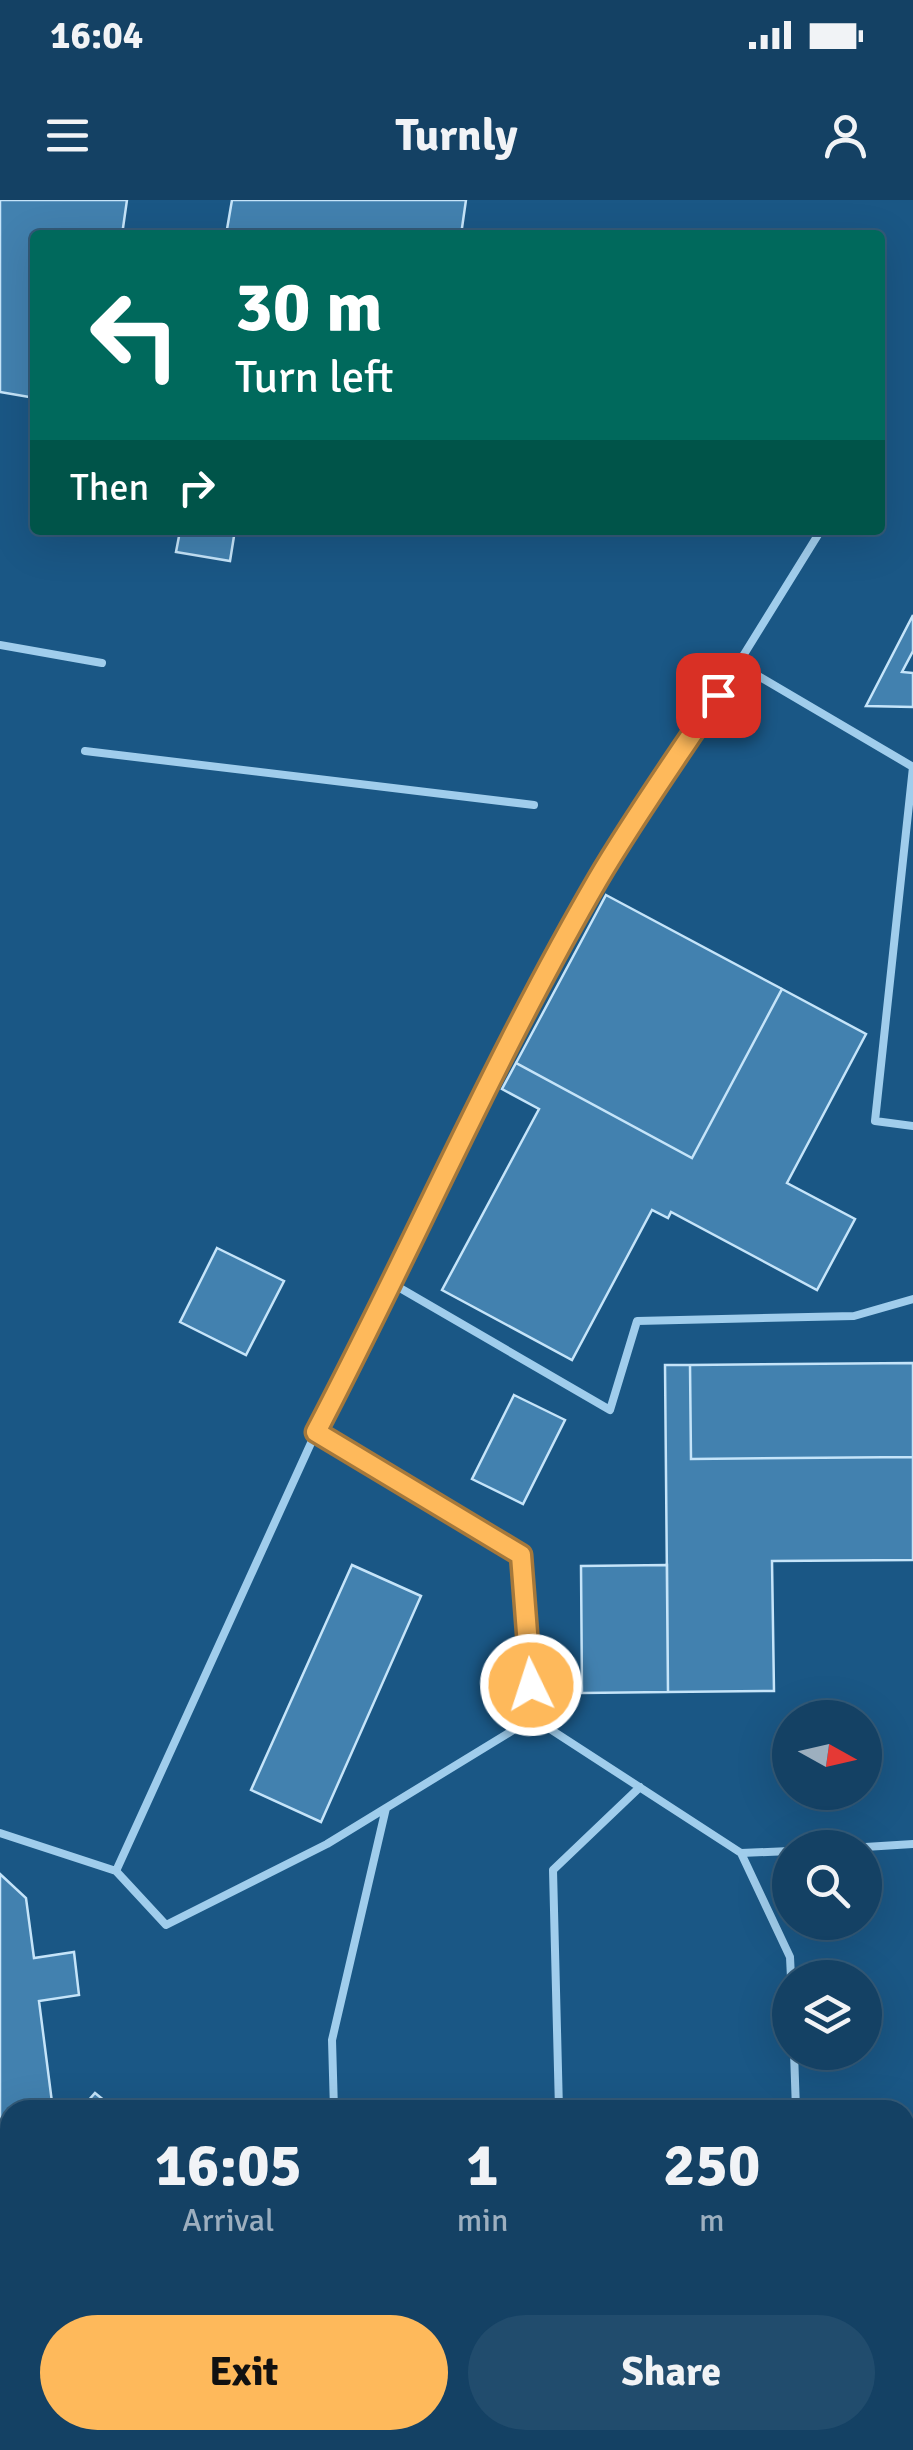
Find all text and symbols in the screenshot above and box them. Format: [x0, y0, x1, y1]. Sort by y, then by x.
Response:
text: 16:04 [50, 12, 143, 59]
icon: menu [40, 108, 95, 163]
text: Turnly [395, 108, 518, 163]
icon: person [818, 108, 873, 163]
text: 30 m [235, 264, 383, 350]
icon: left [70, 270, 200, 400]
text: Turn left [235, 350, 394, 405]
icon: right [169, 460, 224, 515]
text: Then [70, 464, 149, 511]
pin [676, 653, 761, 738]
icon: arrive [691, 668, 746, 723]
position arrow [479, 1633, 583, 1737]
north arrow [772, 1700, 882, 1810]
map controls [772, 1700, 882, 2070]
button: search [772, 1830, 882, 1940]
button: layers [772, 1960, 882, 2070]
text: 16:05 [155, 2129, 302, 2203]
text: 1 [466, 2129, 499, 2203]
text: 250 [663, 2129, 760, 2203]
text: Arrival [182, 2201, 274, 2240]
text: min [457, 2201, 508, 2240]
text: m [699, 2201, 724, 2240]
button: Exit [40, 2315, 448, 2430]
button: Share [468, 2315, 875, 2430]

